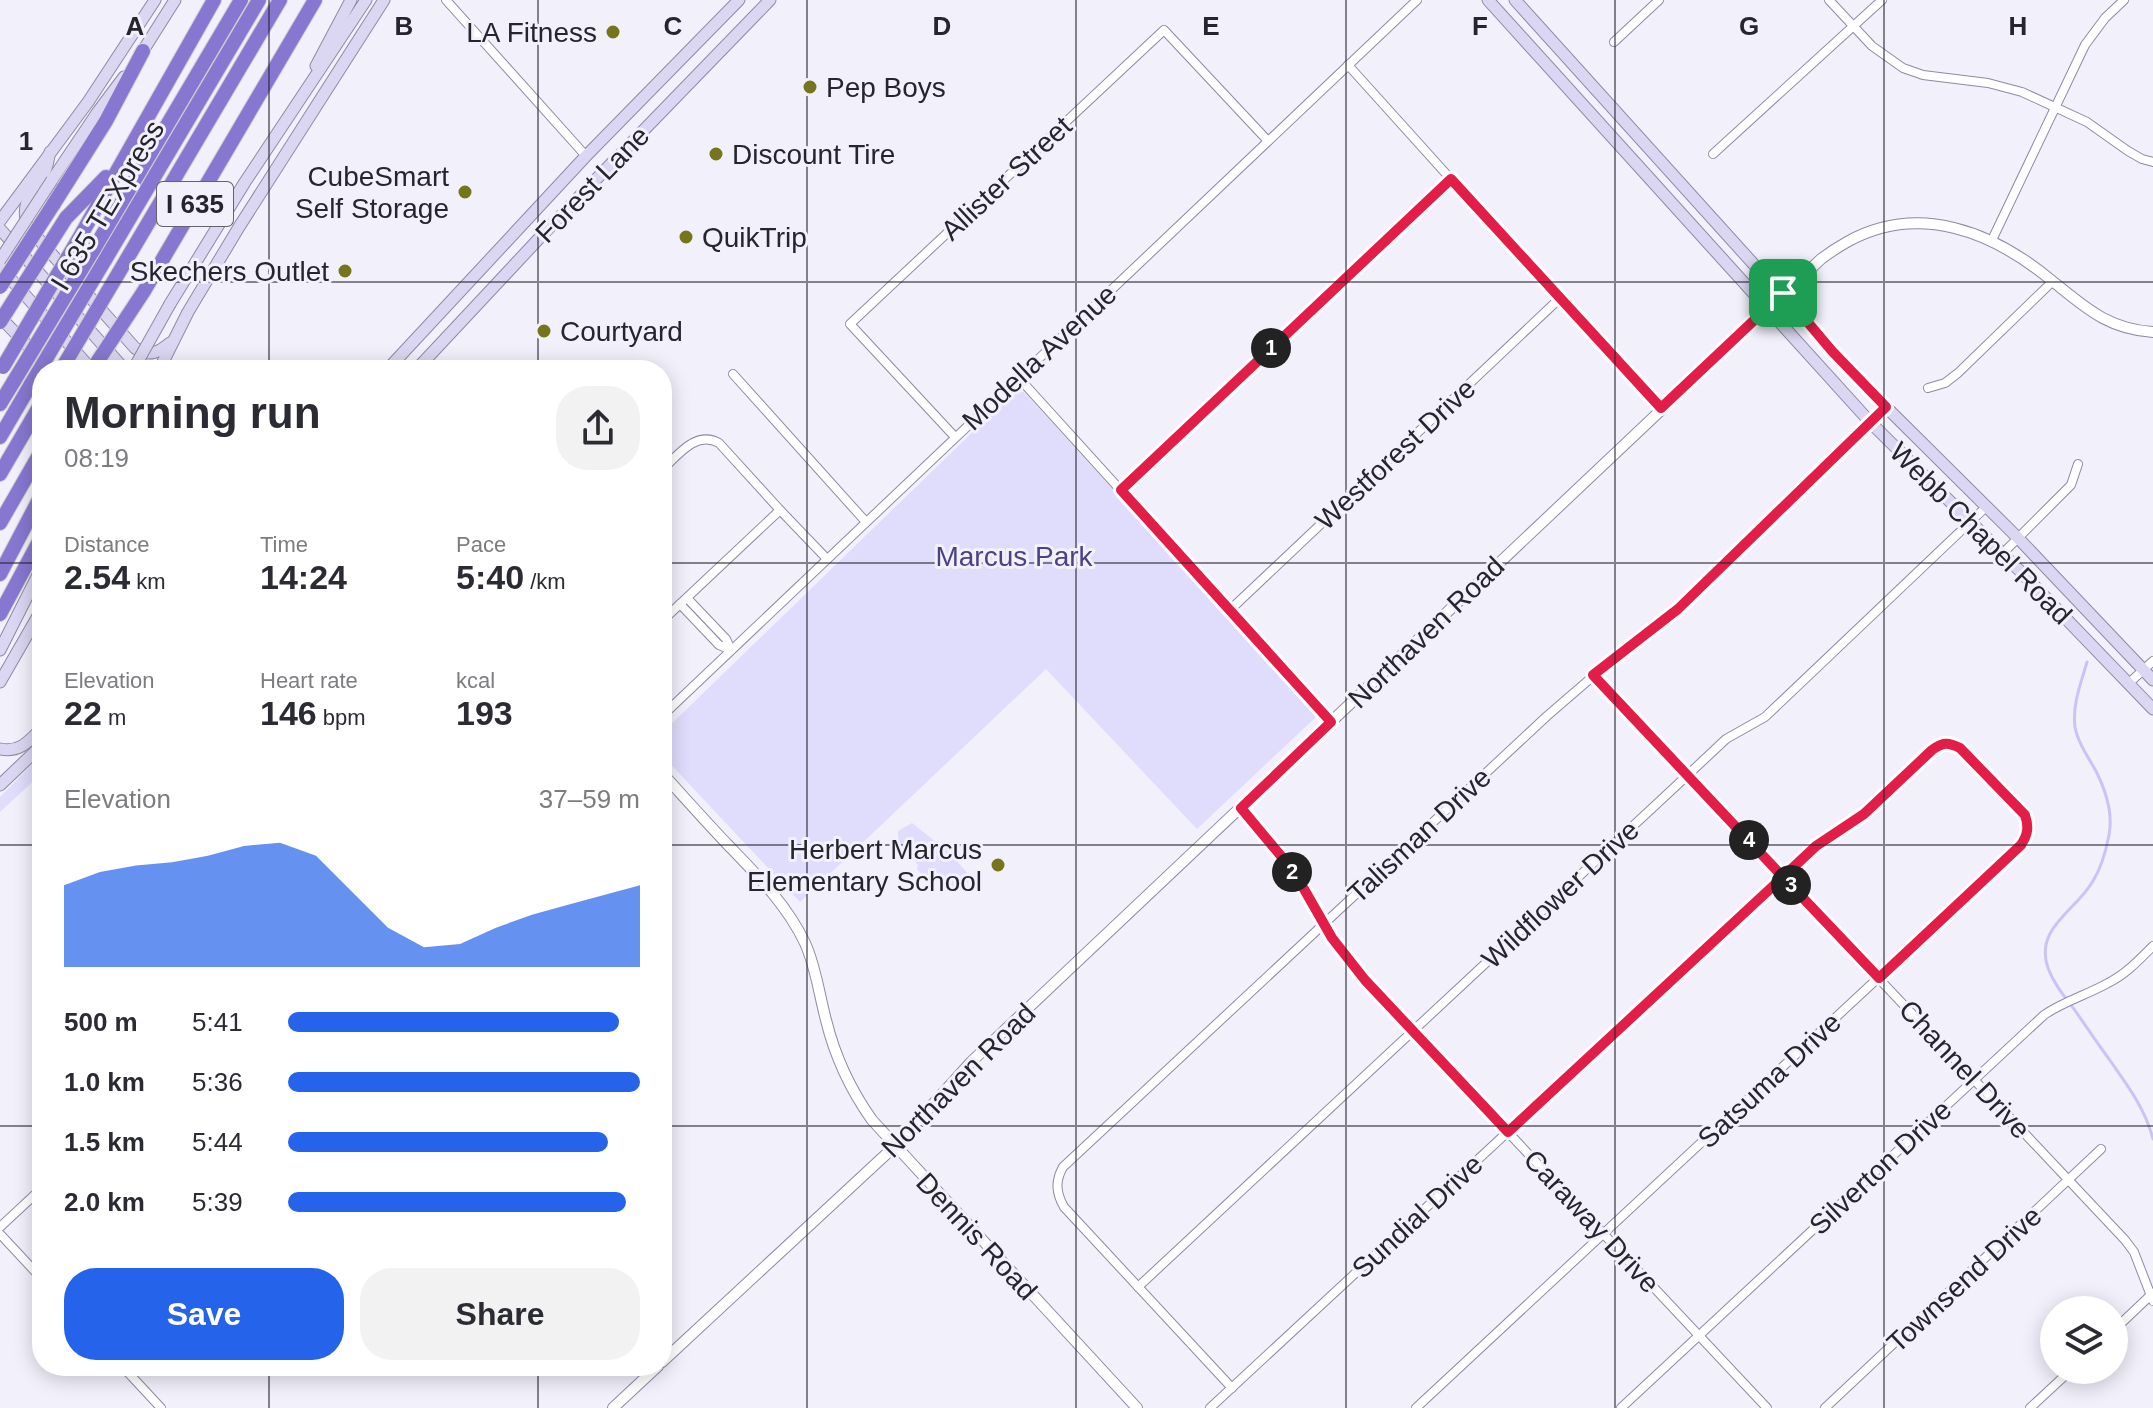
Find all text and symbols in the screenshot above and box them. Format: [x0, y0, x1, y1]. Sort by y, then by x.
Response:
text: A [126, 11, 145, 41]
text: B [395, 11, 413, 41]
text: C [664, 11, 683, 41]
text: D [933, 11, 951, 41]
text: E [1202, 11, 1220, 41]
text: F [1472, 11, 1488, 41]
text: G [1739, 11, 1759, 41]
text: H [2009, 11, 2027, 41]
place label: LA Fitness [466, 17, 597, 48]
marker: LA Fitness [604, 23, 622, 41]
place label: Pep Boys [826, 72, 946, 103]
marker: Pep Boys [801, 78, 819, 96]
street label: Allister Street [935, 110, 1078, 246]
street label: I 635 TEXpress [45, 115, 170, 296]
street label: Forest Lane [529, 120, 655, 249]
text: 1 [19, 126, 33, 156]
place label: Discount Tire [732, 139, 895, 170]
marker: Discount Tire [707, 145, 725, 163]
place label: CubeSmart Self Storage [295, 161, 449, 224]
road number: I 635 [157, 182, 233, 226]
marker: CubeSmart Self Storage [456, 183, 474, 201]
place label: QuikTrip [702, 222, 807, 253]
marker: QuikTrip [677, 228, 695, 246]
place label: Skechers Outlet [130, 256, 329, 287]
pin [1749, 259, 1817, 327]
marker: Skechers Outlet [336, 262, 354, 280]
icon: arrive [1761, 271, 1805, 315]
street label: Modella Avenue [956, 278, 1123, 436]
place label: Courtyard [560, 316, 683, 347]
marker: Courtyard [535, 322, 553, 340]
pin: 1 [1251, 328, 1291, 368]
text: 1 [1265, 335, 1277, 360]
street label: Westforest Drive [1309, 373, 1481, 536]
button: share [556, 386, 640, 470]
text: Morning run [64, 388, 321, 437]
street label: Webb Chapel Road [1883, 436, 2078, 631]
text: 08:19 [64, 443, 129, 473]
text: Distance [64, 532, 150, 557]
text: Time [260, 532, 308, 557]
text: Pace [456, 532, 506, 557]
park label: Marcus Park [935, 541, 1094, 572]
street label: Northaven Road [1342, 550, 1510, 714]
text: 2.54 [64, 558, 130, 596]
text: 14:24 [260, 558, 347, 596]
text: 5:40 [456, 558, 524, 596]
text: km [130, 569, 166, 594]
text: /km [524, 569, 566, 594]
text: Elevation [64, 668, 155, 693]
text: Heart rate [260, 668, 358, 693]
text: kcal [456, 668, 495, 693]
text: 22 [64, 694, 102, 732]
text: 146 [260, 694, 317, 732]
text: 193 [456, 694, 513, 732]
text: m [102, 705, 126, 730]
text: bpm [317, 705, 366, 730]
street label: Talisman Drive [1342, 761, 1497, 909]
text: Elevation [64, 784, 171, 814]
text: 37–59 m [539, 784, 640, 814]
street label: Wildflower Drive [1476, 814, 1645, 975]
pin: 4 [1729, 820, 1769, 860]
text: 4 [1743, 827, 1755, 852]
place label: Herbert Marcus Elementary School [747, 834, 982, 897]
pin: 2 [1272, 852, 1312, 892]
marker: Herbert Marcus Elementary School [989, 856, 1007, 874]
text: 2 [1286, 859, 1298, 884]
pin: 3 [1771, 865, 1811, 905]
text: 3 [1785, 872, 1797, 897]
street label: Channel Drive [1893, 994, 2036, 1145]
street label: Northaven Road [875, 997, 1041, 1163]
street label: Satsuma Drive [1692, 1006, 1847, 1154]
text: 500 m [64, 1007, 138, 1037]
text: 5:41 [192, 1007, 243, 1037]
text: 1.0 km [64, 1067, 145, 1097]
text: 5:36 [192, 1067, 243, 1097]
street label: Silverton Drive [1803, 1094, 1957, 1241]
text: 1.5 km [64, 1127, 145, 1157]
text: 5:44 [192, 1127, 243, 1157]
street label: Caraway Drive [1518, 1144, 1666, 1299]
street label: Sundial Drive [1346, 1148, 1489, 1284]
street label: Dennis Road [910, 1167, 1043, 1306]
text: 2.0 km [64, 1187, 145, 1217]
text: 5:39 [192, 1187, 243, 1217]
street label: Townsend Drive [1881, 1200, 2048, 1359]
button: Save [64, 1268, 344, 1360]
button: Share [360, 1268, 640, 1360]
map controls [2040, 1296, 2128, 1384]
button: layers [2040, 1296, 2128, 1384]

